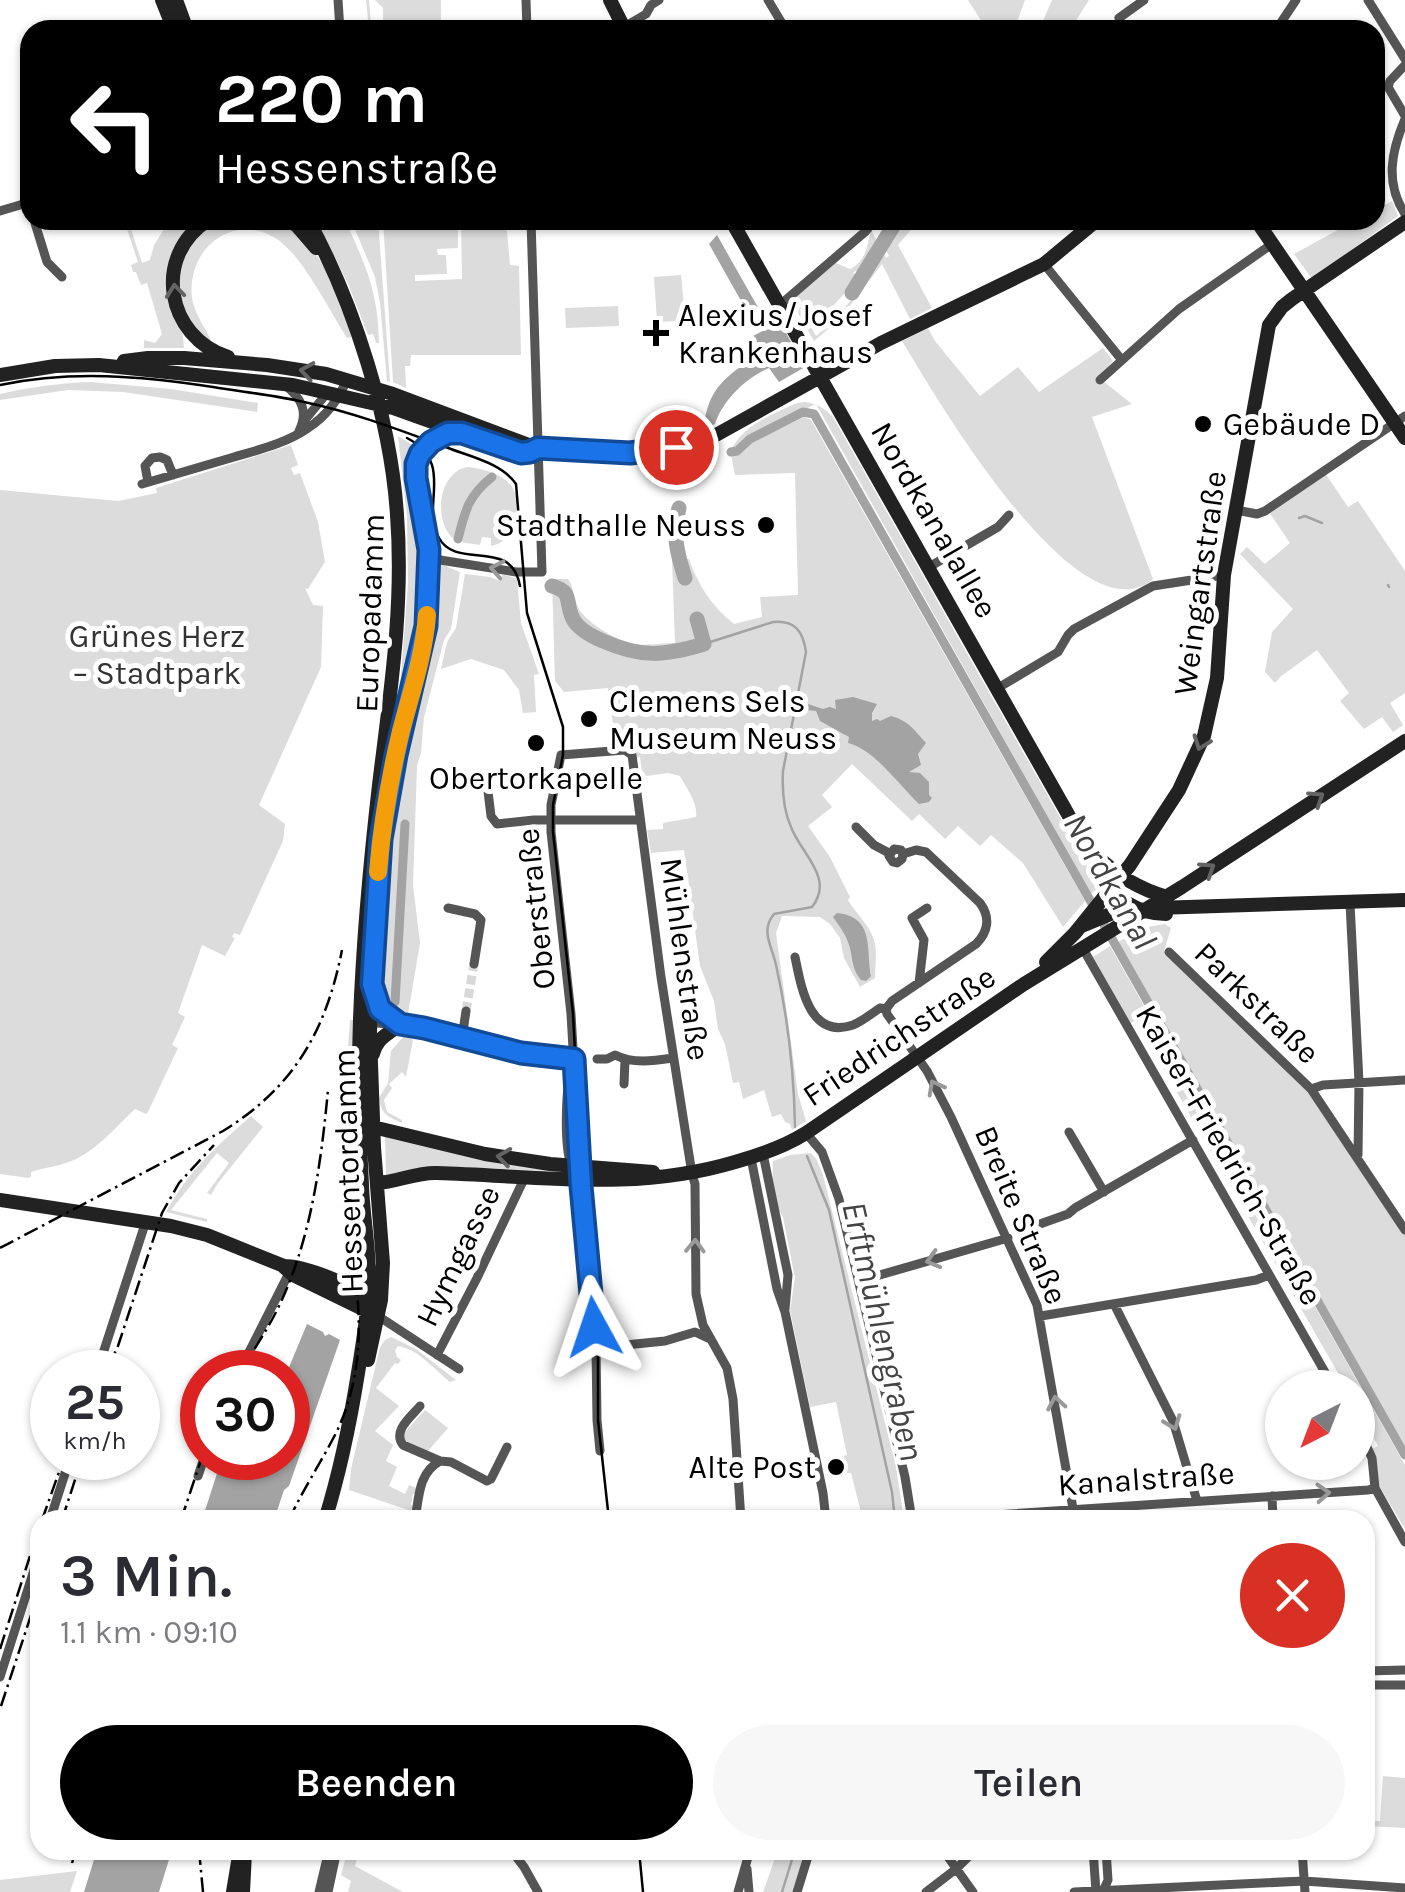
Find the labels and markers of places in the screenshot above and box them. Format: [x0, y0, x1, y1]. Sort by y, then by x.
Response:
place label: Alexius/Josef Krankenhaus [678, 297, 873, 371]
marker: Alexius/Josef Krankenhaus [643, 320, 669, 346]
pin [634, 405, 719, 490]
place label: Gebäude D [1223, 406, 1380, 443]
marker: Gebäude D [1192, 413, 1214, 435]
place label: Stadthalle Neuss [496, 507, 746, 544]
marker: Stadthalle Neuss [755, 514, 777, 536]
place label: Clemens Sels Museum Neuss [609, 683, 837, 757]
marker: Clemens Sels Museum Neuss [578, 708, 600, 730]
marker: Obertorkapelle [525, 732, 547, 754]
place label: Obertorkapelle [429, 760, 643, 797]
place label: Alte Post [689, 1449, 816, 1486]
marker: Alte Post [825, 1456, 847, 1478]

